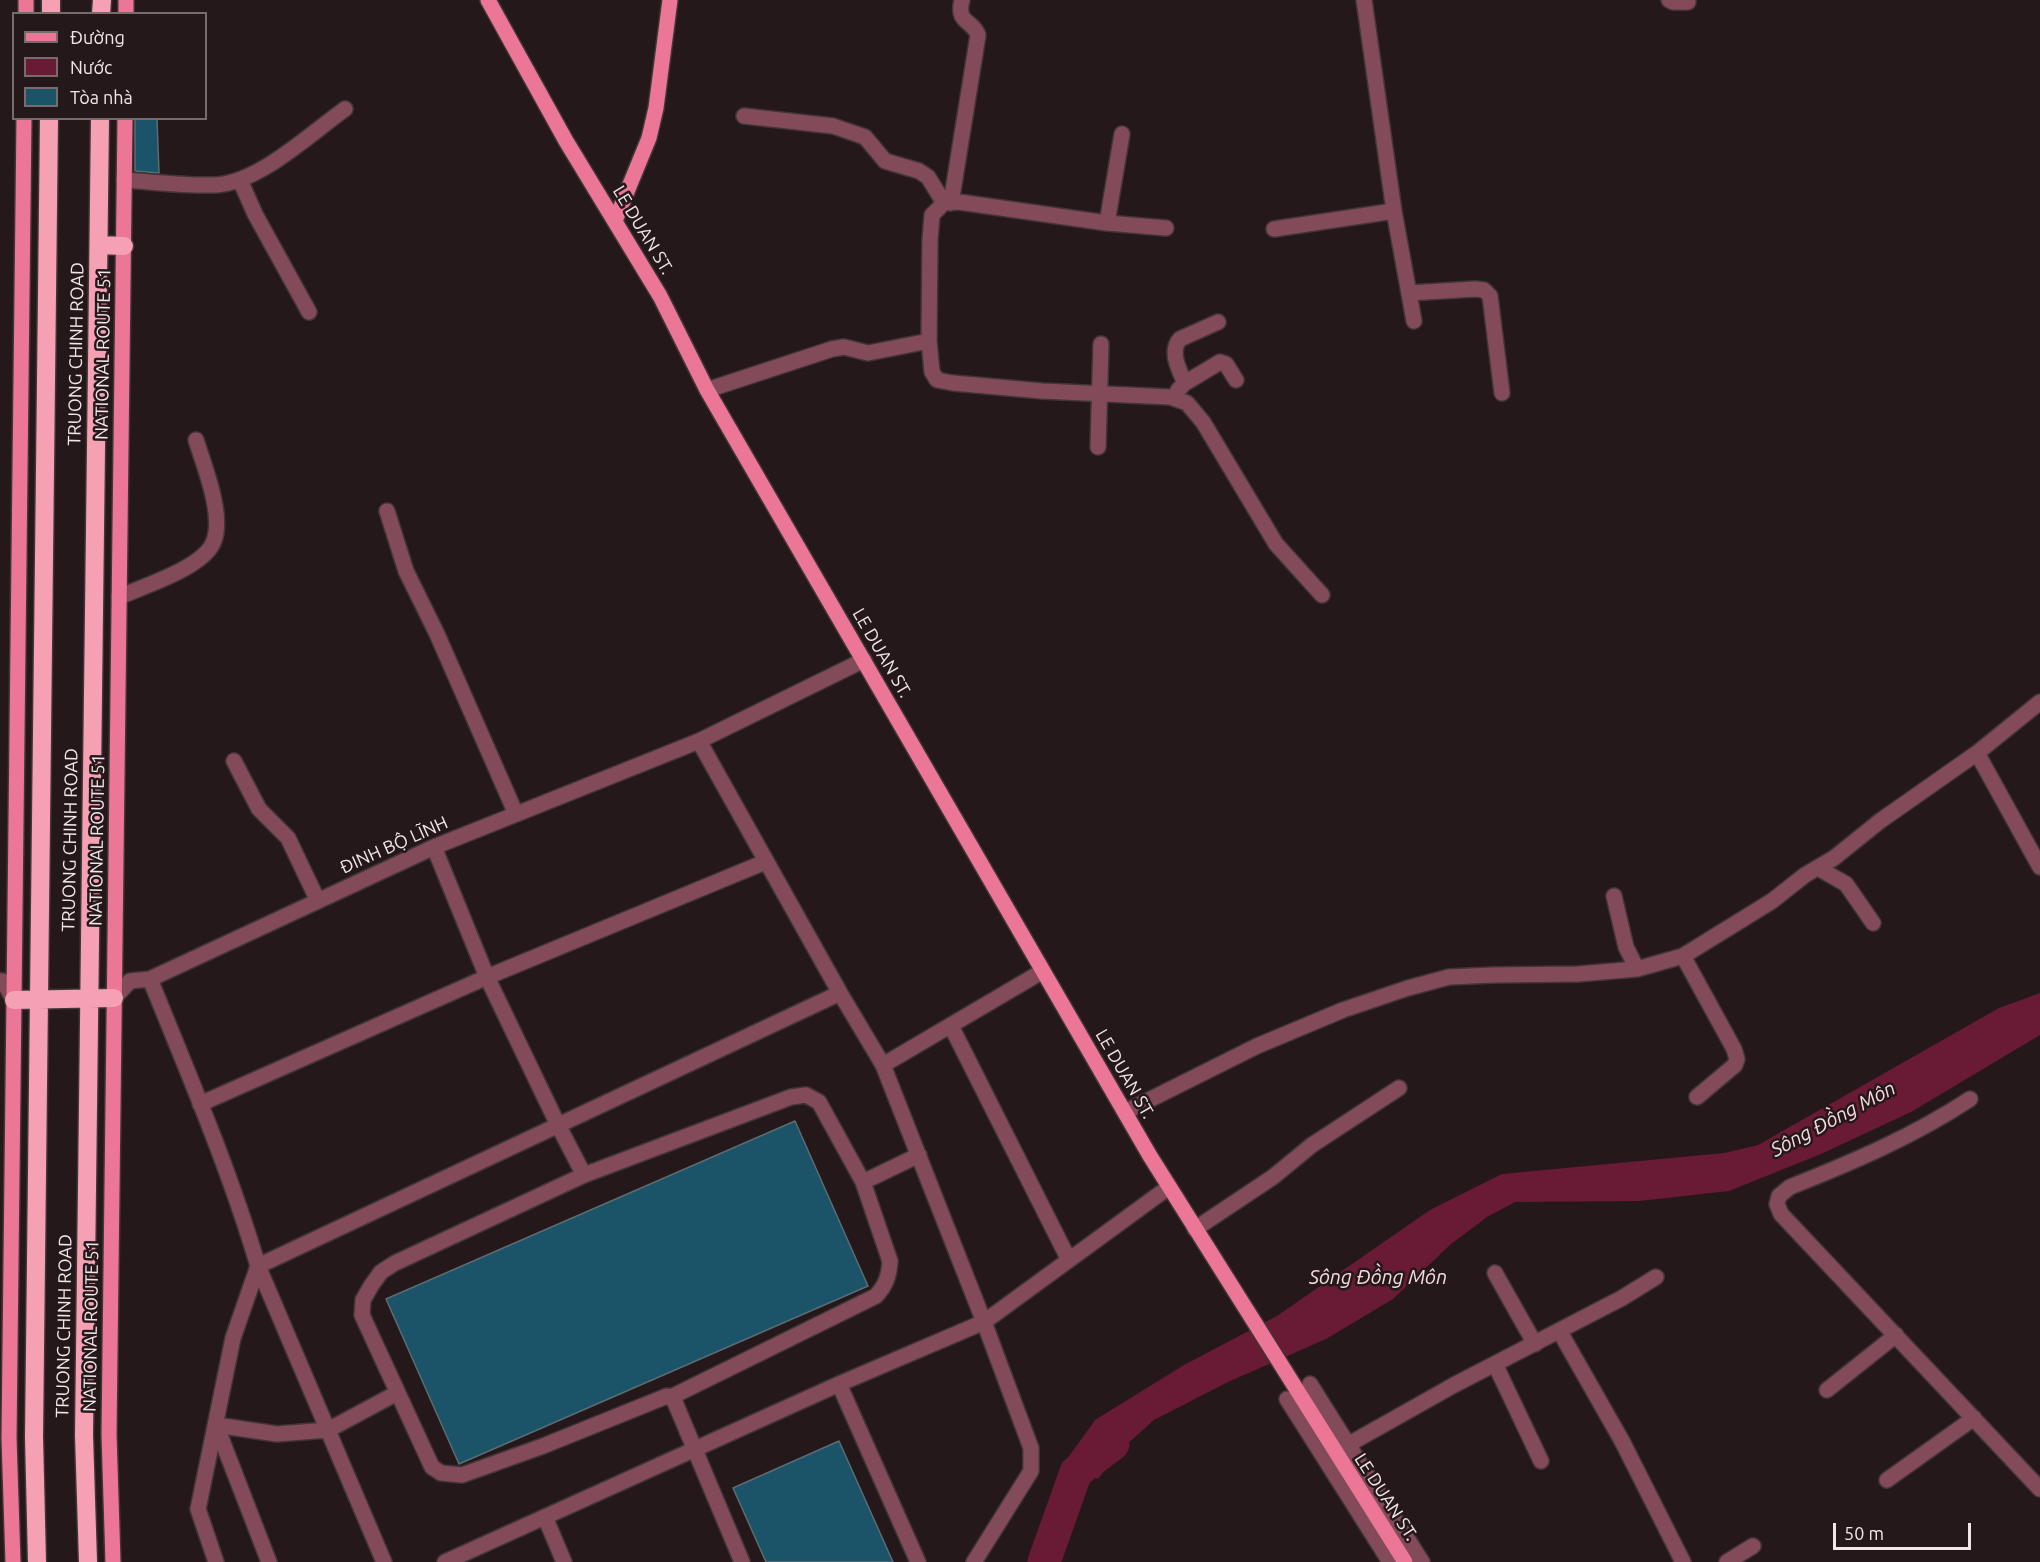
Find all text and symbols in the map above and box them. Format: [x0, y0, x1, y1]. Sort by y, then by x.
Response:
legend [12, 12, 207, 120]
text: Đường [70, 27, 125, 47]
text: Nước [70, 57, 112, 77]
text: Tòa nhà [70, 87, 133, 107]
street label: LE DUAN ST. [608, 182, 678, 278]
street label: TRUONG CHINH ROAD [64, 262, 88, 446]
street label: NATIONAL ROUTE 51 [91, 268, 115, 440]
street label: LE DUAN ST. [848, 604, 916, 702]
street label: TRUONG CHINH ROAD [58, 748, 82, 932]
street label: NATIONAL ROUTE 51 [85, 754, 109, 926]
street label: ĐINH BỘ LĨNH [337, 812, 451, 878]
street label: LE DUAN ST. [1091, 1025, 1159, 1123]
water label: Sông Đồng Môn [1766, 1076, 1900, 1162]
street label: TRUONG CHINH ROAD [52, 1234, 76, 1418]
street label: NATIONAL ROUTE 51 [79, 1240, 103, 1412]
water label: Sông Đồng Môn [1309, 1265, 1447, 1289]
street label: LE DUAN ST. [1350, 1449, 1422, 1545]
scale bar [1836, 1511, 1974, 1549]
text: 50 m [1844, 1523, 1884, 1543]

